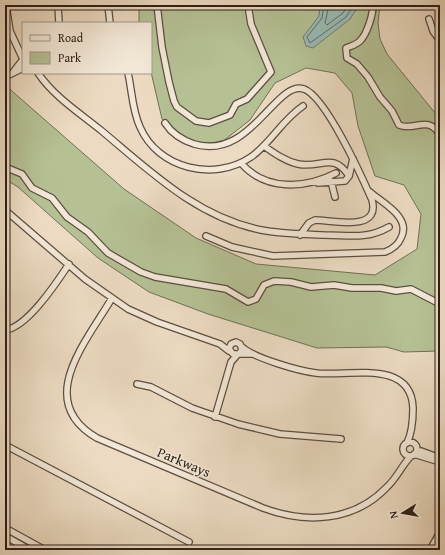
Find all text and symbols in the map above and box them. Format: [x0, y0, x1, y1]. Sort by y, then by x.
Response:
legend [22, 22, 152, 74]
text: Road [58, 29, 84, 46]
text: Park [58, 49, 82, 66]
street label: Parkways [154, 442, 214, 482]
north arrow [383, 493, 423, 533]
text: N [385, 509, 402, 520]

